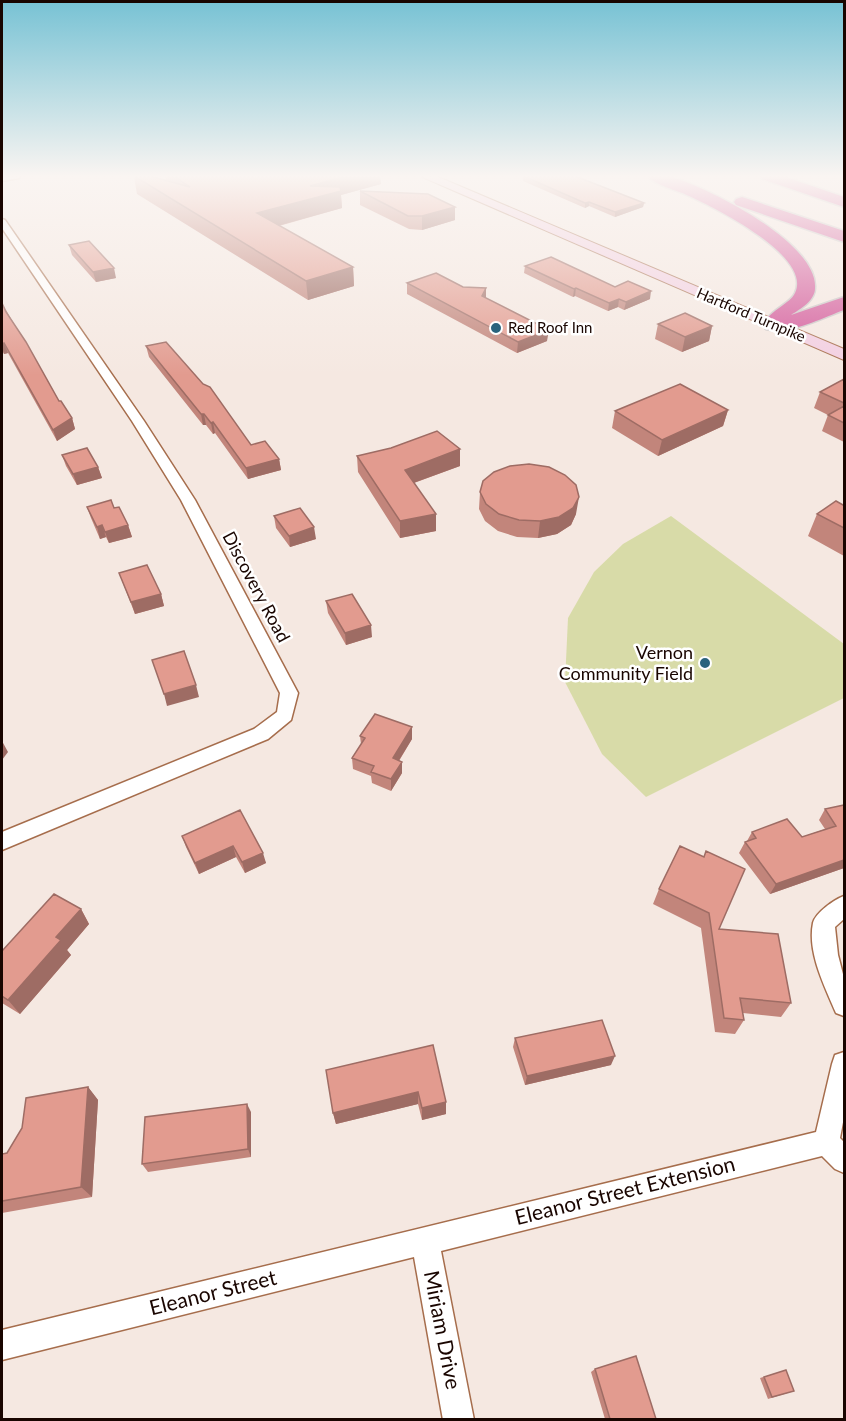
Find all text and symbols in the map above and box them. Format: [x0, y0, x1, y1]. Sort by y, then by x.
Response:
street label: Hartford Turnpike [694, 283, 808, 345]
place label: Red Roof Inn [508, 318, 592, 336]
marker: Red Roof Inn [489, 321, 503, 335]
street label: Discovery Road [218, 527, 295, 646]
place label: Vernon Community Field [559, 641, 693, 684]
marker: Vernon Community Field [698, 656, 712, 670]
street label: Eleanor Street Extension [512, 1150, 737, 1229]
street label: Eleanor Street [147, 1264, 279, 1319]
street label: Miriam Drive [420, 1268, 467, 1391]

